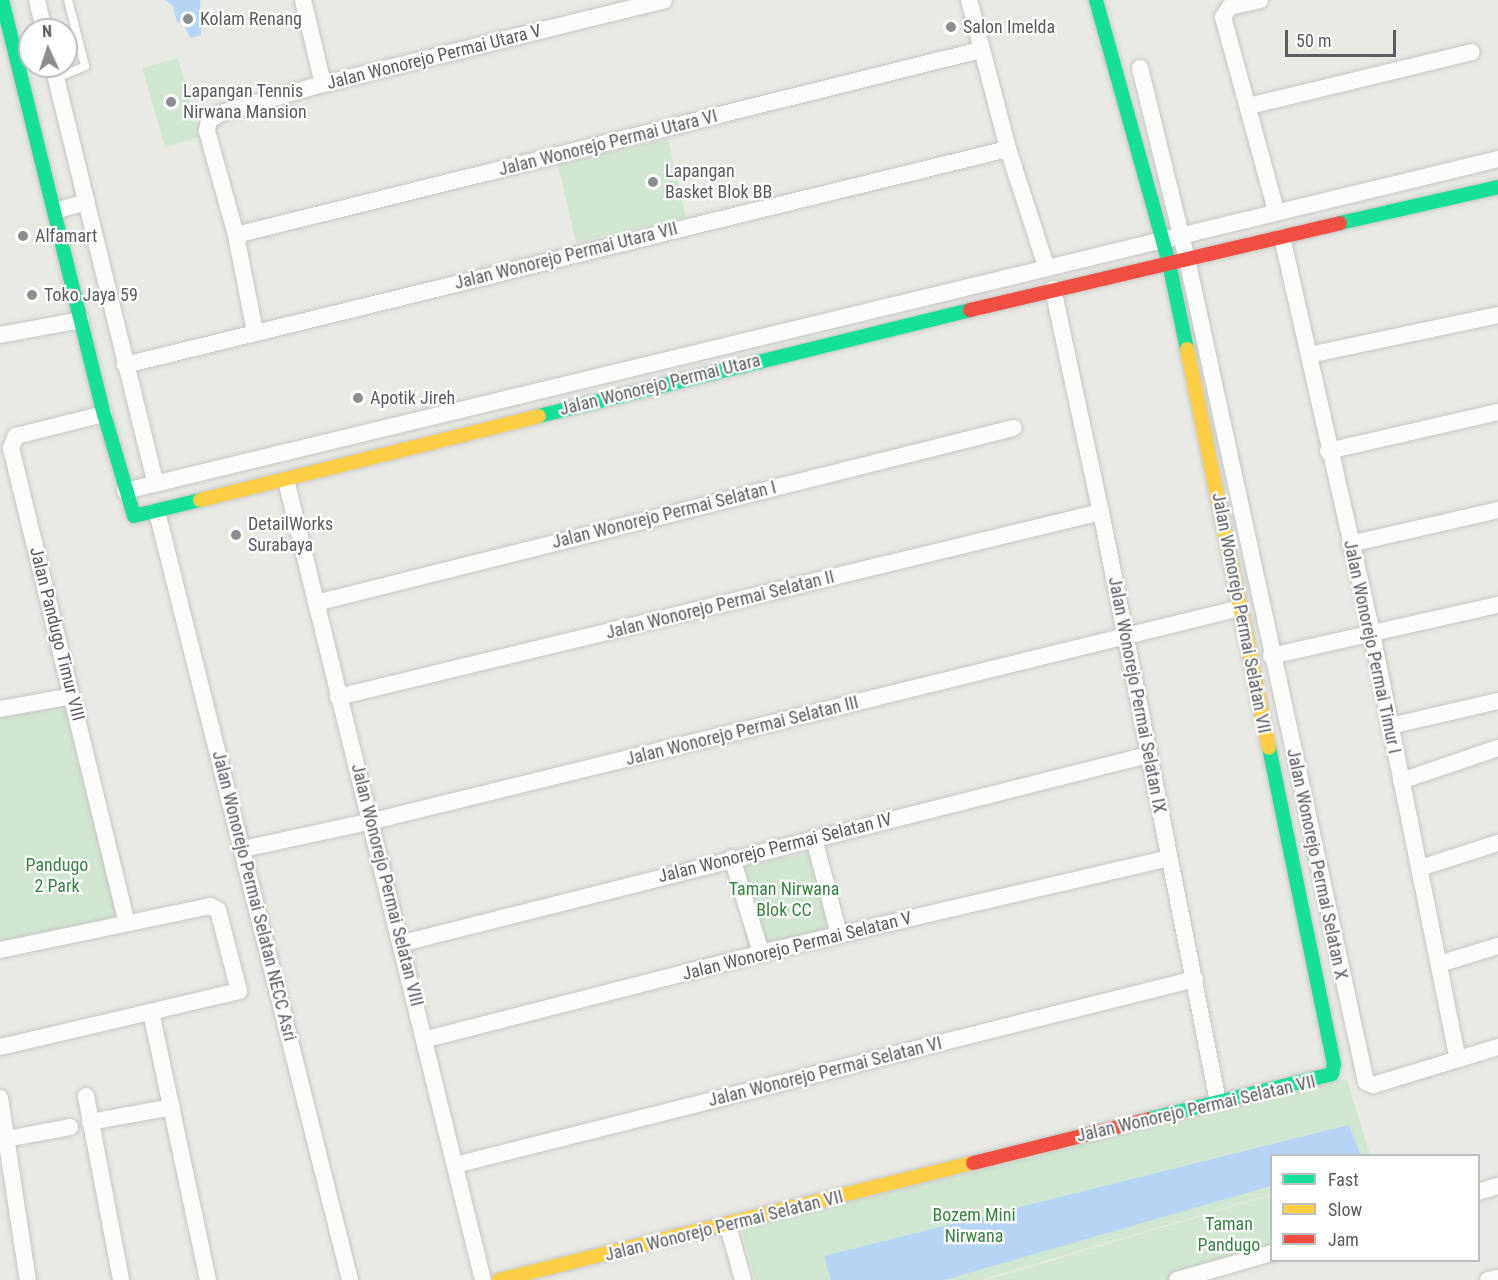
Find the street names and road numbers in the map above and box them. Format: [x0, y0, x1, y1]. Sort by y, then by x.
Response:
street label: Jalan Wonorejo Permai Utara V [324, 20, 544, 94]
street label: Jalan Wonorejo Permai Utara VI [496, 105, 720, 181]
street label: Jalan Wonorejo Permai Utara VII [452, 218, 680, 294]
street label: Jalan Wonorejo Permai Utara [557, 350, 763, 420]
street label: Jalan Wonorejo Permai Selatan I [550, 477, 778, 553]
street label: Jalan Wonorejo Permai Selatan VII [1207, 491, 1275, 735]
street label: Jalan Wonorejo Permai Timur I [1339, 538, 1405, 756]
street label: Jalan Pandugo Timur VIII [25, 545, 89, 723]
street label: Jalan Wonorejo Permai Selatan II [604, 566, 836, 644]
street label: Jalan Wonorejo Permai Selatan IX [1103, 575, 1171, 815]
street label: Jalan Wonorejo Permai Selatan III [623, 692, 861, 770]
street label: Jalan Wonorejo Permai Selatan X [1282, 747, 1352, 981]
street label: Jalan Wonorejo Permai Selatan NECC Asri [207, 749, 301, 1043]
street label: Jalan Wonorejo Permai Selatan VIII [346, 761, 428, 1009]
street label: Jalan Wonorejo Permai Selatan IV [656, 808, 894, 888]
street label: Jalan Wonorejo Permai Selatan V [680, 907, 914, 985]
street label: Jalan Wonorejo Permai Selatan VI [706, 1032, 944, 1112]
street label: Jalan Wonorejo Permai Selatan VII [1074, 1071, 1318, 1147]
street label: Jalan Wonorejo Permai Selatan VII [603, 1186, 845, 1266]

